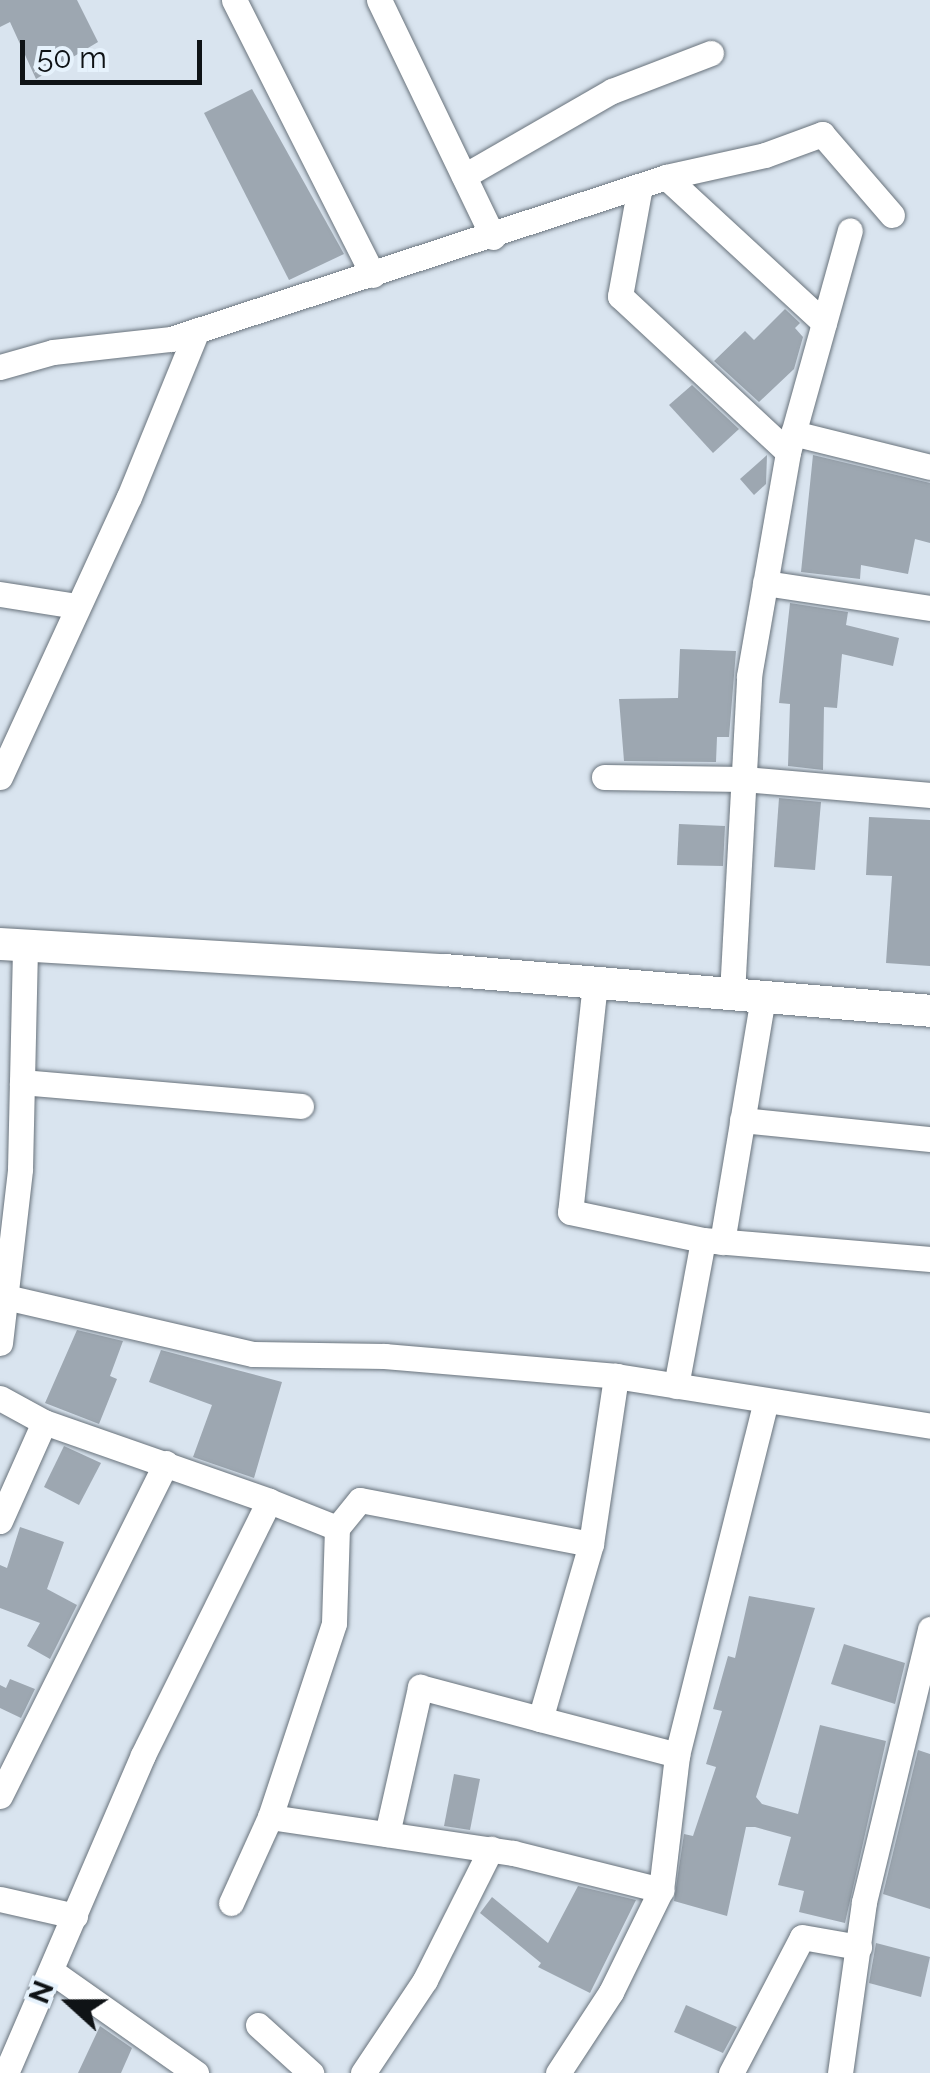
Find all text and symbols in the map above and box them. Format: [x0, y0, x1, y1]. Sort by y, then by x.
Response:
scale bar [25, 20, 208, 82]
text: 50 m [37, 40, 107, 75]
north arrow [20, 1953, 120, 2053]
text: N [22, 1976, 61, 2008]

